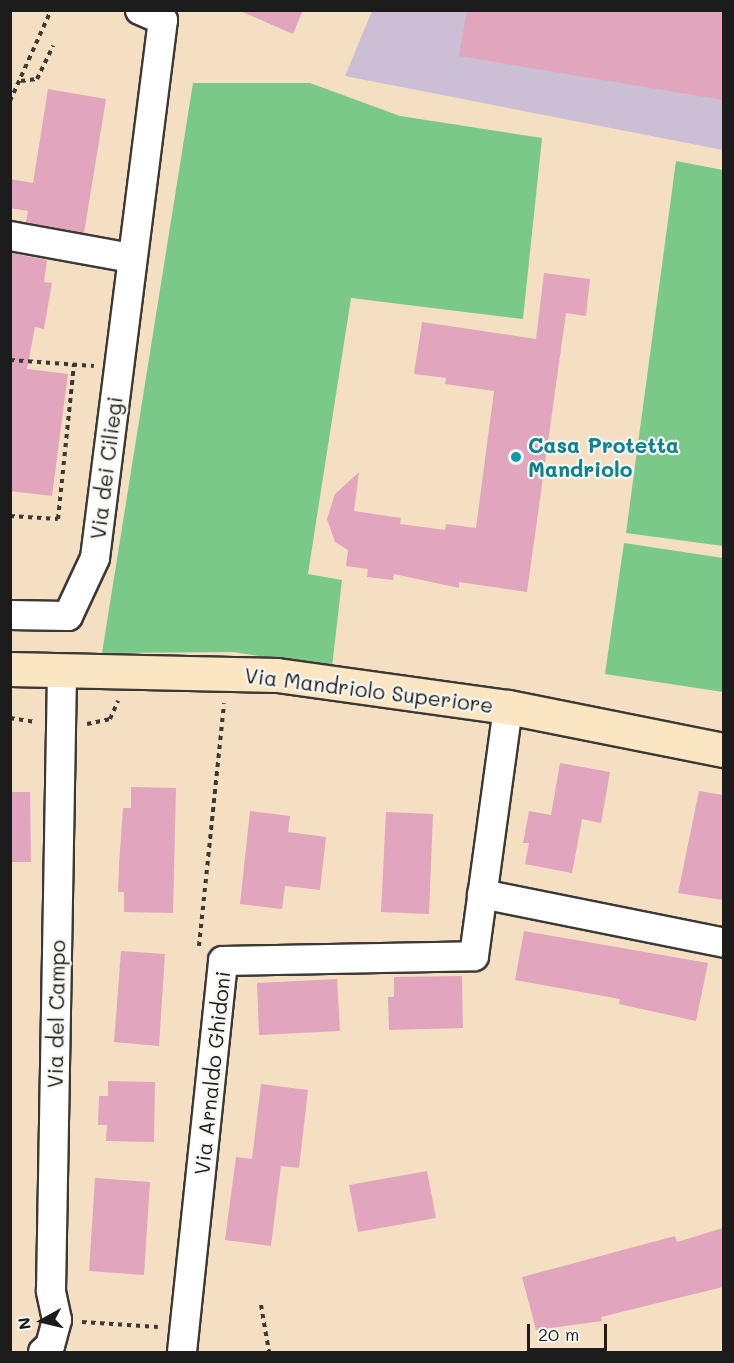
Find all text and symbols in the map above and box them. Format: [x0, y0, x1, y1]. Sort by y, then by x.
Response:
street label: Via dei Ciliegi [85, 395, 127, 541]
place label: Casa Protetta Mandriolo [528, 432, 679, 482]
marker: Casa Protetta Mandriolo [509, 450, 523, 464]
street label: Via Mandriolo Superiore [243, 662, 495, 718]
street label: Via del Campo [42, 940, 70, 1088]
street label: Via Arnaldo Ghidoni [189, 970, 235, 1176]
north arrow [12, 1291, 72, 1351]
scale bar [530, 1312, 610, 1350]
text: N [12, 1316, 35, 1331]
text: 20 m [538, 1322, 579, 1346]

